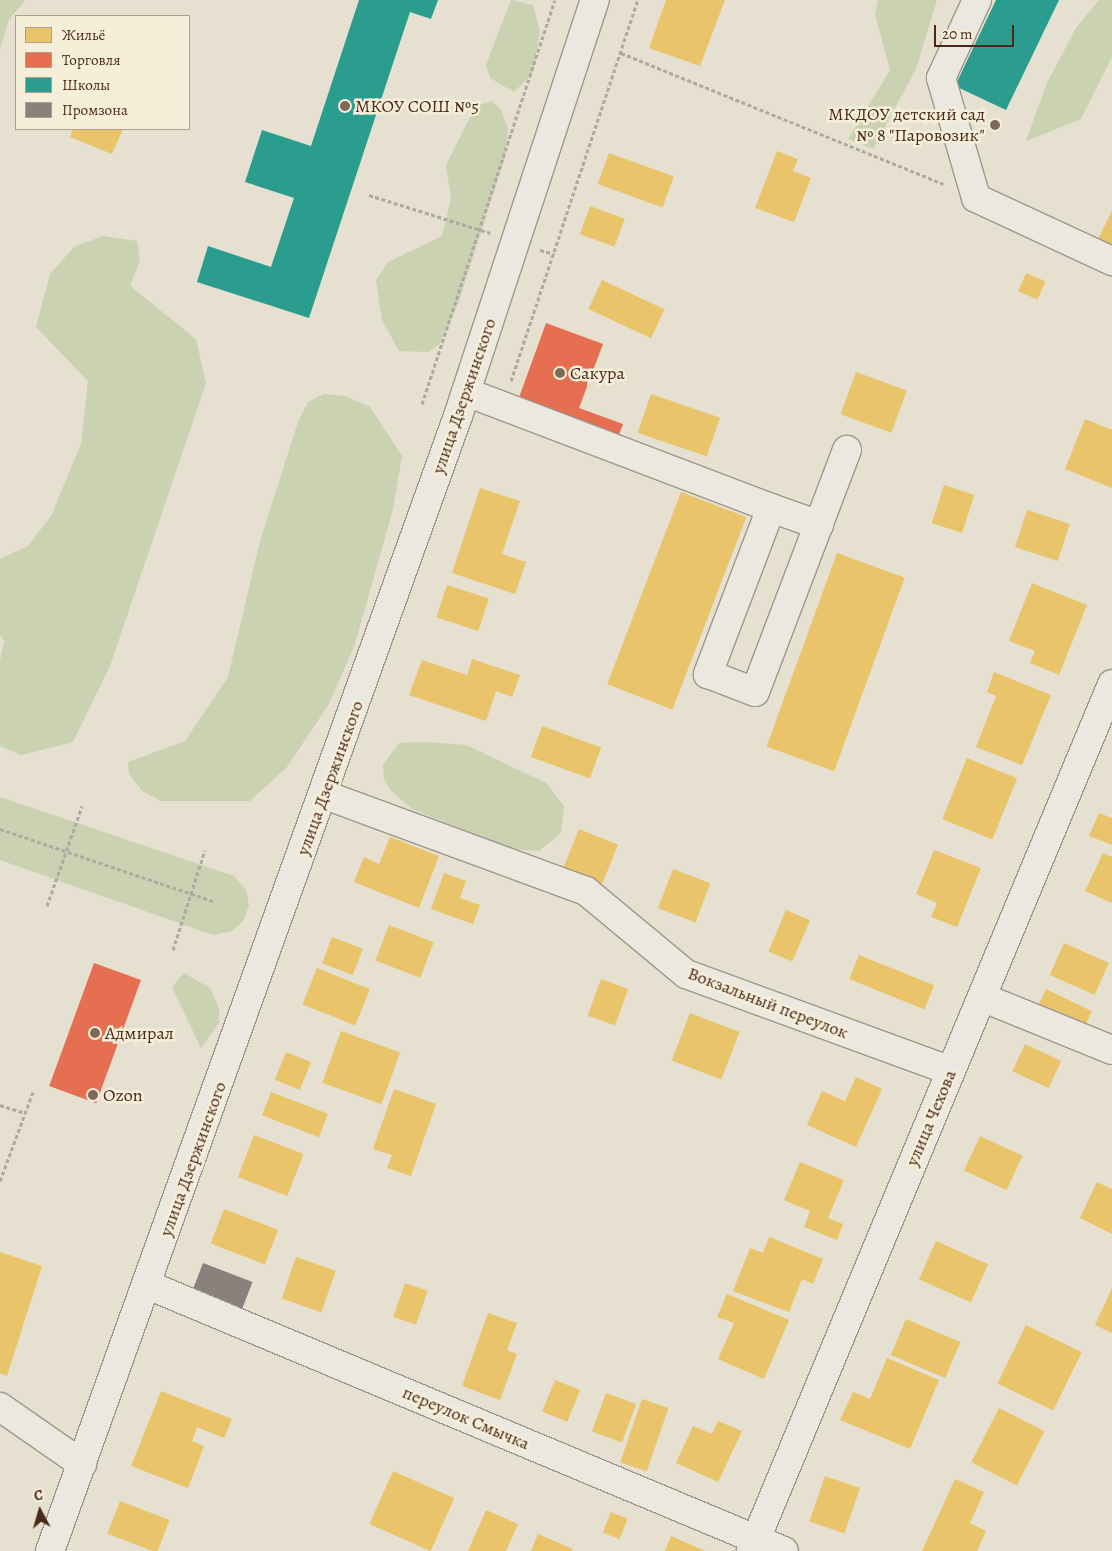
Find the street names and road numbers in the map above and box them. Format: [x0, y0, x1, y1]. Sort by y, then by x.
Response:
street label: улица Дзержинского [427, 315, 501, 477]
street label: улица Дзержинского [292, 698, 368, 858]
street label: Вокзальный переулок [685, 962, 851, 1044]
street label: улица Чехова [901, 1067, 961, 1169]
street label: улица Дзержинского [155, 1079, 231, 1239]
street label: переулок Смычка [399, 1381, 533, 1455]

